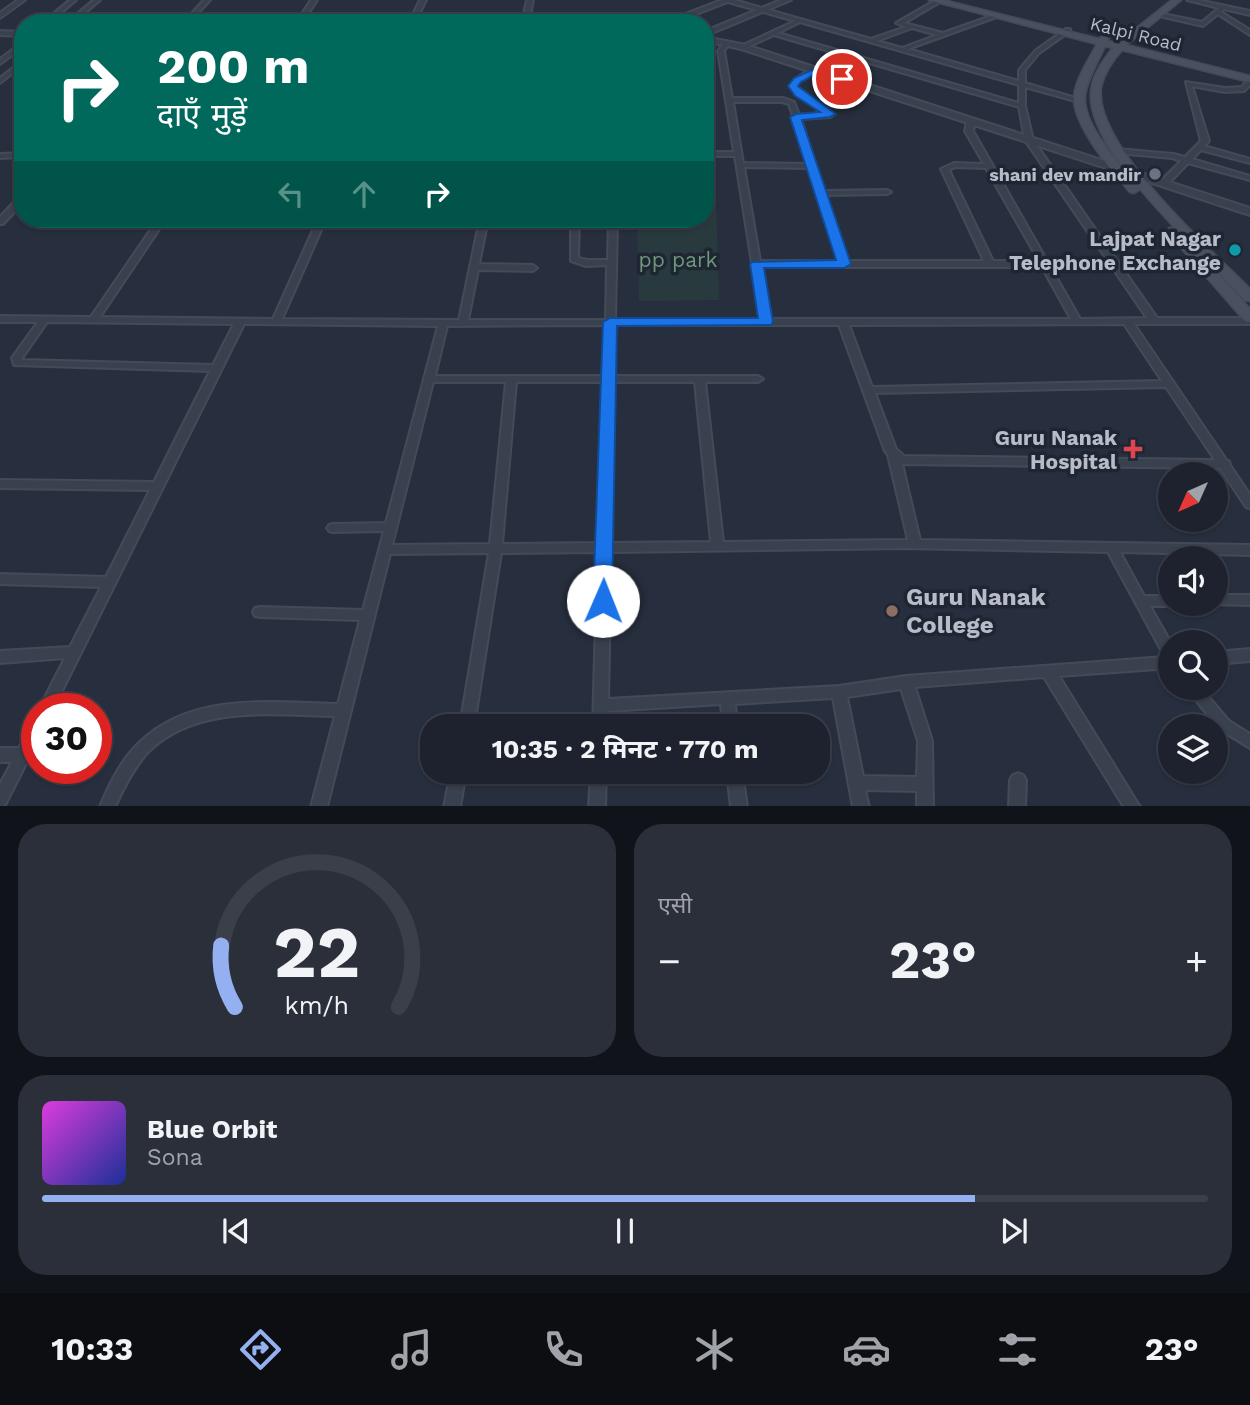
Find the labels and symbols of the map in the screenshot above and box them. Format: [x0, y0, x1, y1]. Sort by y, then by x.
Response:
street label: Kalpi Road [1088, 13, 1184, 55]
pin [812, 49, 872, 109]
place label: shani dev mandir [989, 164, 1141, 185]
marker: shani dev mandir [1147, 166, 1163, 182]
place label: Lajpat Nagar Telephone Exchange [1009, 226, 1221, 275]
marker: Lajpat Nagar Telephone Exchange [1227, 242, 1243, 258]
park label: pp park [638, 247, 718, 272]
place label: Guru Nanak Hospital [995, 425, 1118, 474]
marker: Guru Nanak Hospital [1123, 439, 1143, 459]
north arrow [1158, 462, 1228, 532]
position arrow [566, 564, 640, 638]
place label: Guru Nanak College [906, 583, 1046, 639]
marker: Guru Nanak College [884, 603, 900, 619]
speed limit sign: 30 [21, 693, 112, 784]

